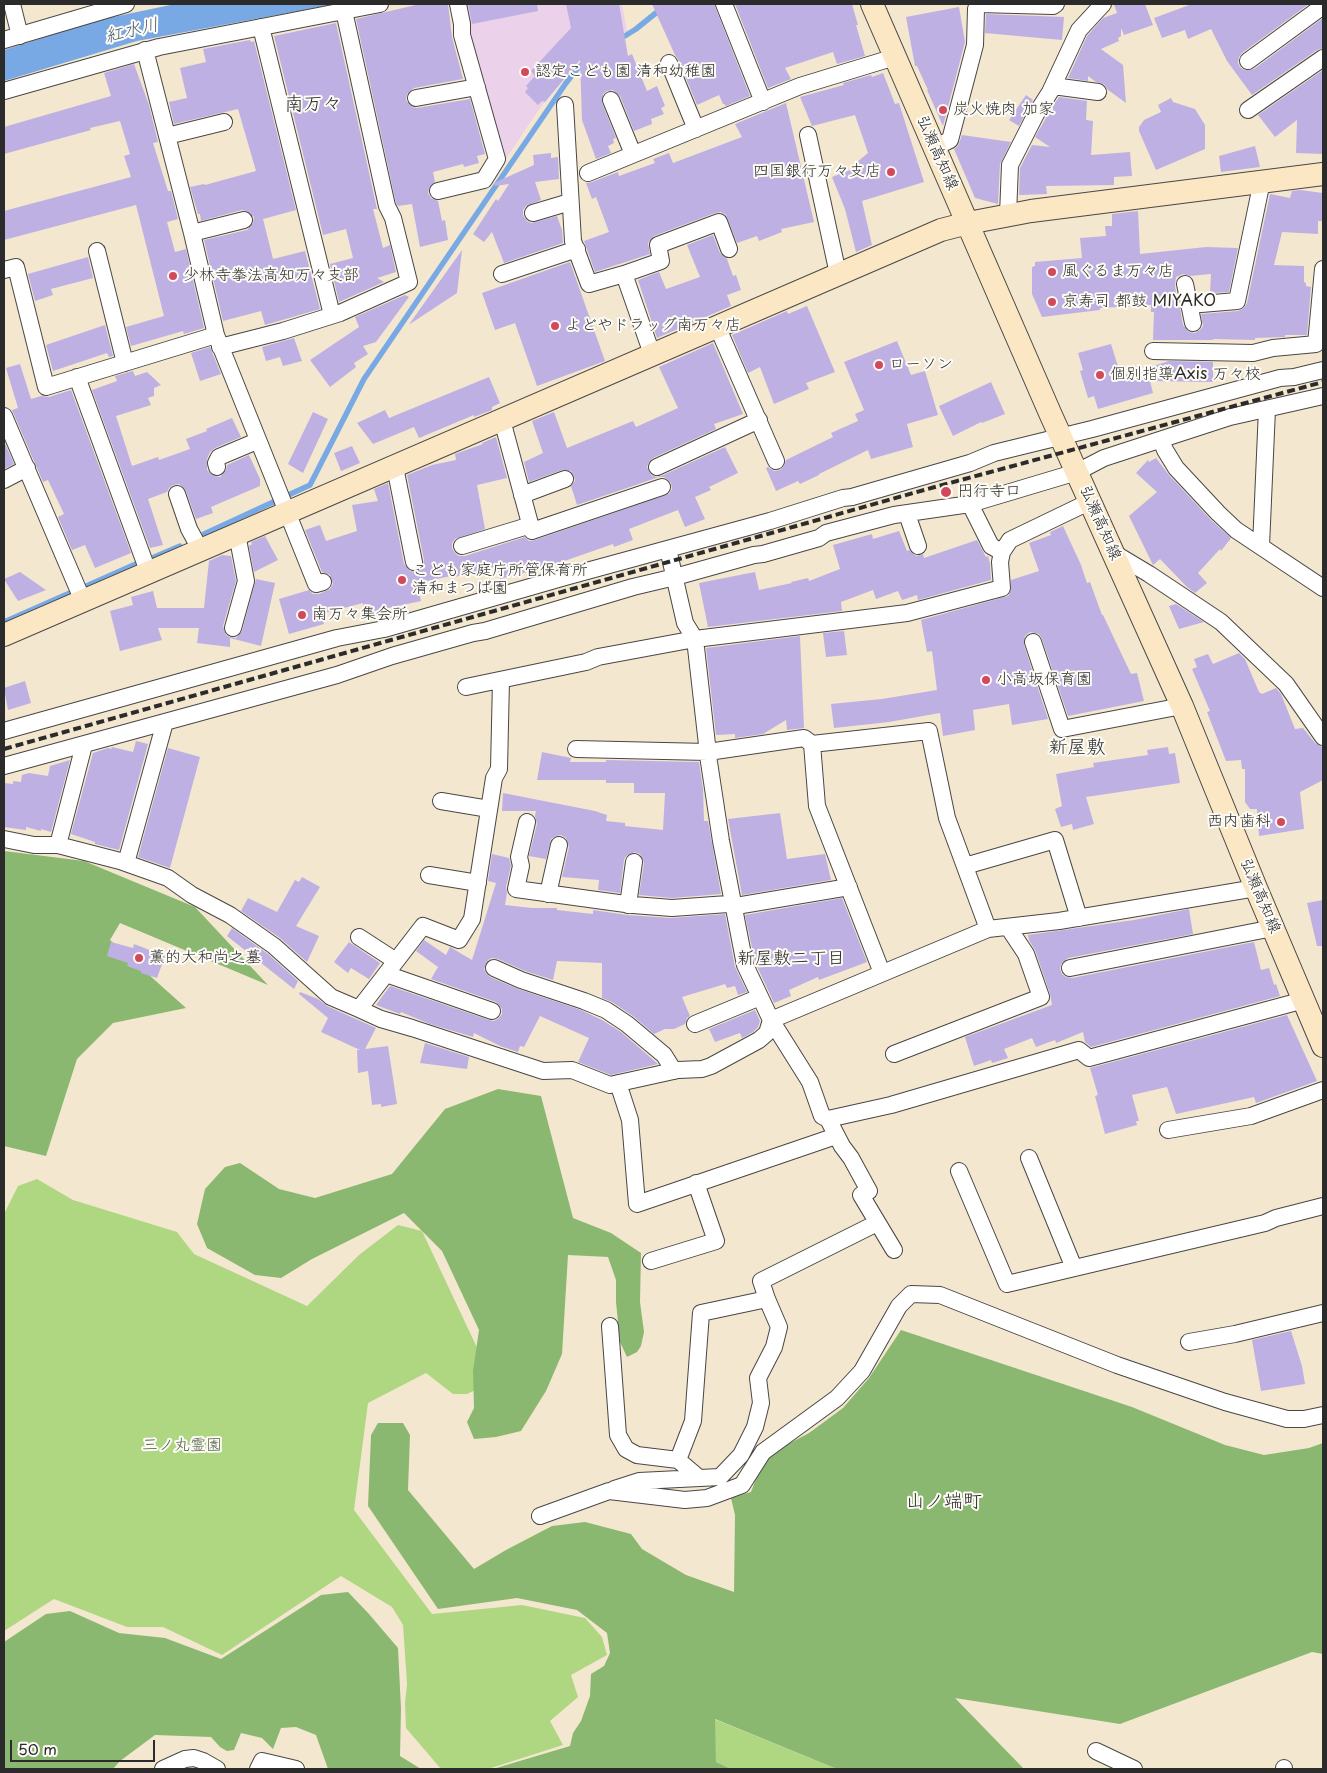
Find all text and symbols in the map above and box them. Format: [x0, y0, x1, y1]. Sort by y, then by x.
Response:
water label: 紅水川 [103, 14, 161, 48]
place label: 認定こども園 清和幼稚園 [535, 62, 716, 82]
marker: 認定こども園 清和幼稚園 [519, 66, 531, 78]
district label: 南万々 [285, 94, 341, 116]
place label: 炭火焼肉 加家 [953, 100, 1054, 120]
marker: 炭火焼肉 加家 [937, 104, 949, 116]
street label: 弘瀬高知線 [912, 113, 962, 193]
place label: 四国銀行万々支店 [753, 162, 881, 182]
marker: 四国銀行万々支店 [885, 166, 897, 178]
place label: 風ぐるま万々店 [1062, 262, 1174, 282]
place label: 少林寺拳法高知万々支部 [183, 266, 359, 286]
marker: 風ぐるま万々店 [1046, 266, 1058, 278]
marker: 少林寺拳法高知万々支部 [167, 270, 179, 282]
place label: 京寿司 都鼓 MIYAKO [1062, 292, 1216, 312]
marker: 京寿司 都鼓 MIYAKO [1046, 296, 1058, 308]
place label: よどやドラッグ南万々店 [565, 316, 741, 336]
marker: よどやドラッグ南万々店 [549, 320, 561, 332]
place label: ローソン [889, 355, 953, 375]
marker: ローソン [873, 359, 885, 371]
place label: 個別指導Axis 万々校 [1110, 365, 1260, 385]
marker: 個別指導Axis 万々校 [1094, 369, 1106, 381]
place label: 円行寺口 [957, 482, 1021, 502]
street label: 弘瀬高知線 [1075, 483, 1125, 563]
marker: 円行寺口 [939, 485, 953, 499]
place label: こども家庭庁所管保育所 清和まつば園 [412, 561, 588, 599]
marker: こども家庭庁所管保育所 清和まつば園 [396, 574, 408, 586]
place label: 南万々集会所 [312, 605, 408, 625]
marker: 南万々集会所 [296, 609, 308, 621]
place label: 小高坂保育園 [996, 670, 1092, 690]
marker: 小高坂保育園 [980, 674, 992, 686]
district label: 新屋敷 [1049, 737, 1105, 759]
place label: 西内歯科 [1207, 812, 1271, 832]
marker: 西内歯科 [1275, 816, 1287, 828]
street label: 弘瀬高知線 [1236, 855, 1284, 937]
place label: 薫的大和尚之墓 [149, 948, 261, 968]
district label: 新屋敷二丁目 [737, 948, 845, 970]
marker: 薫的大和尚之墓 [133, 952, 145, 964]
park label: 三ノ丸霊園 [142, 1436, 222, 1456]
district label: 山ノ端町 [906, 1491, 982, 1513]
scale bar [12, 1730, 158, 1762]
text: 50 m [18, 1737, 57, 1760]

